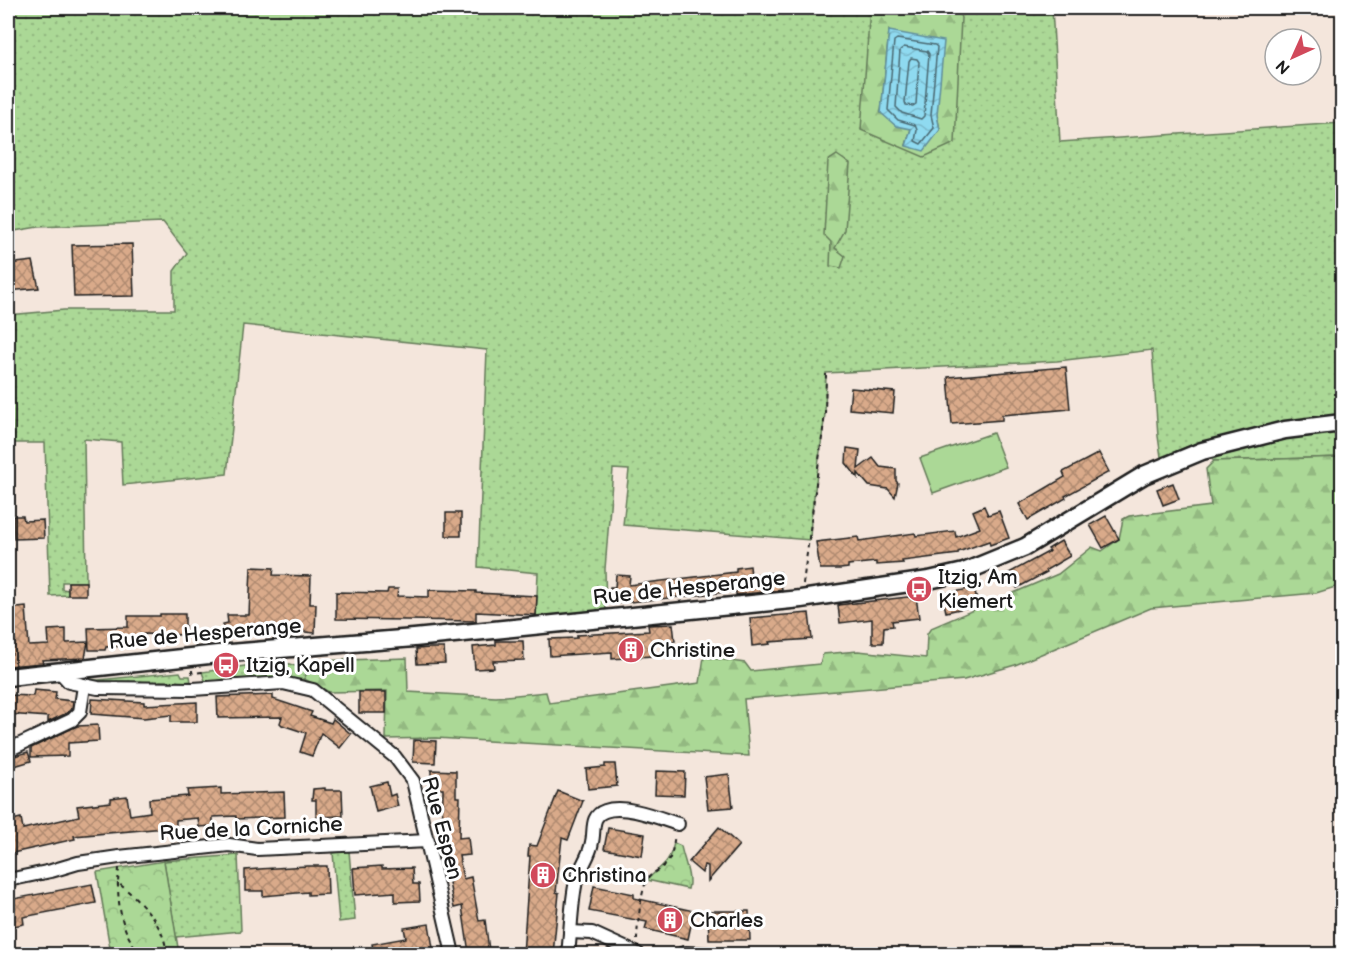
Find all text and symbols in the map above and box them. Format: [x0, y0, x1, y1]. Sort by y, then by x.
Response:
north arrow [1263, 27, 1323, 87]
text: N [1272, 56, 1294, 78]
street label: Rue de Hesperange [592, 565, 786, 611]
place label: Itzig, Am Kiemert [938, 565, 1018, 614]
bus stop icon: Itzig, Am Kiemert [904, 574, 934, 604]
street label: Rue de Hesperange [108, 613, 302, 655]
building icon: Christine [616, 635, 646, 665]
place label: Christine [650, 638, 735, 663]
bus stop icon: Itzig, Kapell [211, 650, 241, 680]
place label: Itzig, Kapell [246, 653, 355, 678]
street label: Rue Espen [416, 774, 468, 882]
street label: Rue de la Corniche [159, 812, 343, 846]
building icon: Christina [528, 860, 558, 890]
place label: Christina [562, 863, 647, 888]
building icon: Charles [655, 905, 685, 935]
place label: Charles [690, 908, 763, 933]

